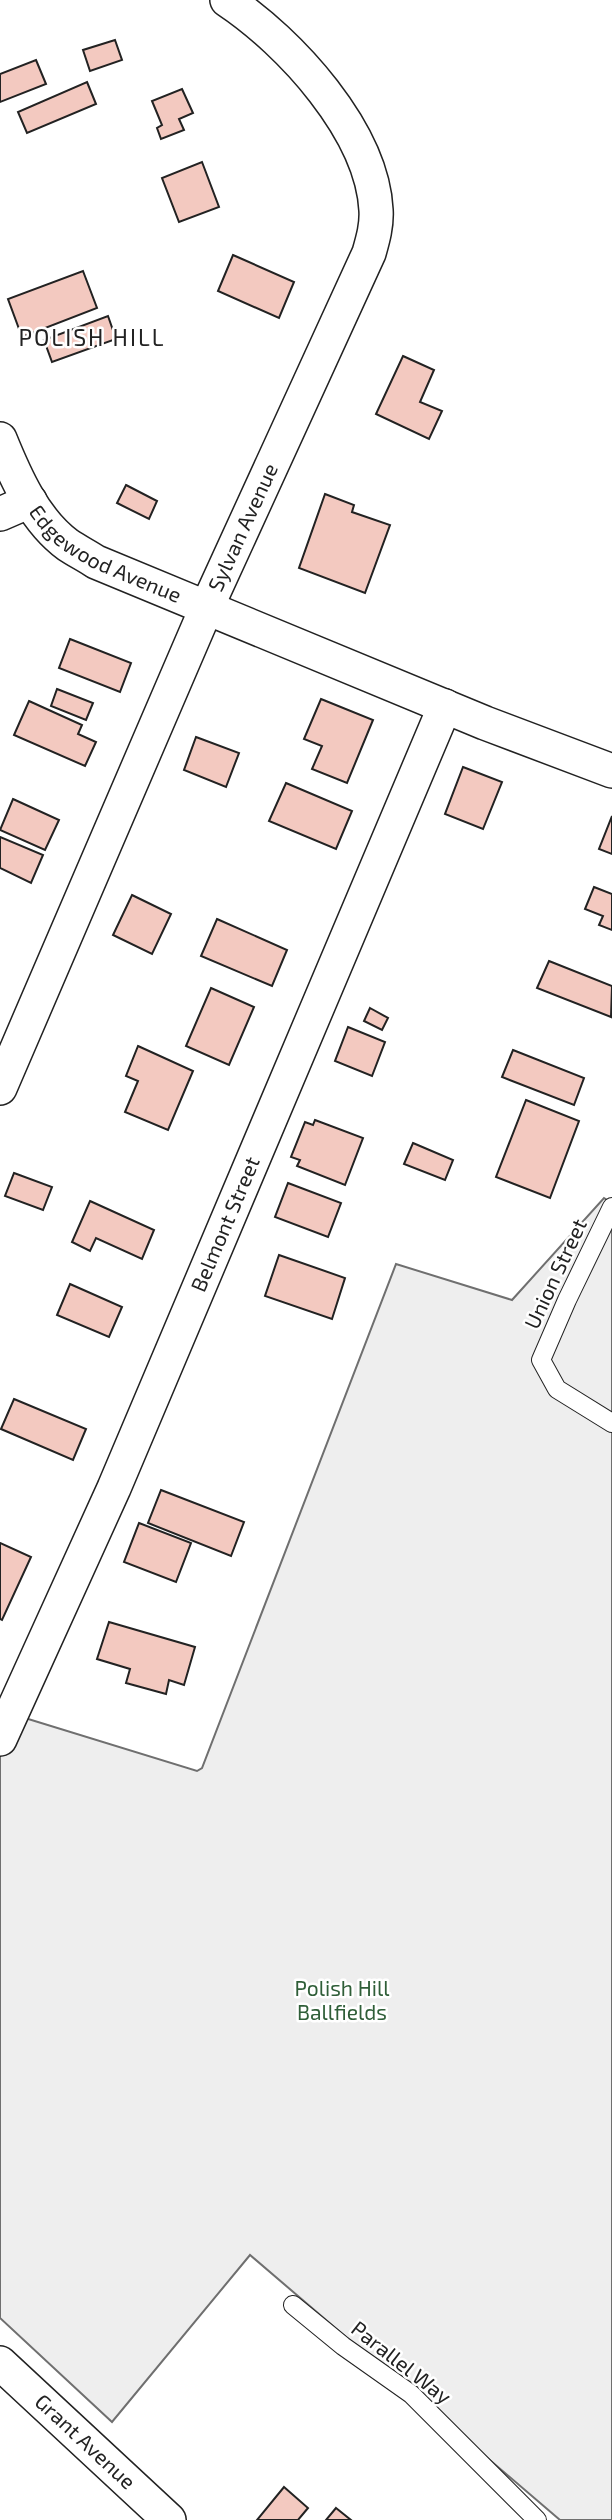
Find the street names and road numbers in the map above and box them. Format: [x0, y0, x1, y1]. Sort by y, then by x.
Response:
street label: Sylvan Avenue [202, 459, 282, 595]
street label: Edgewood Avenue [25, 500, 185, 607]
street label: Belmont Street [185, 1152, 264, 1295]
street label: Union Street [518, 1214, 591, 1332]
street label: Parallel Way [347, 2315, 457, 2409]
street label: Grant Avenue [31, 2388, 141, 2494]

